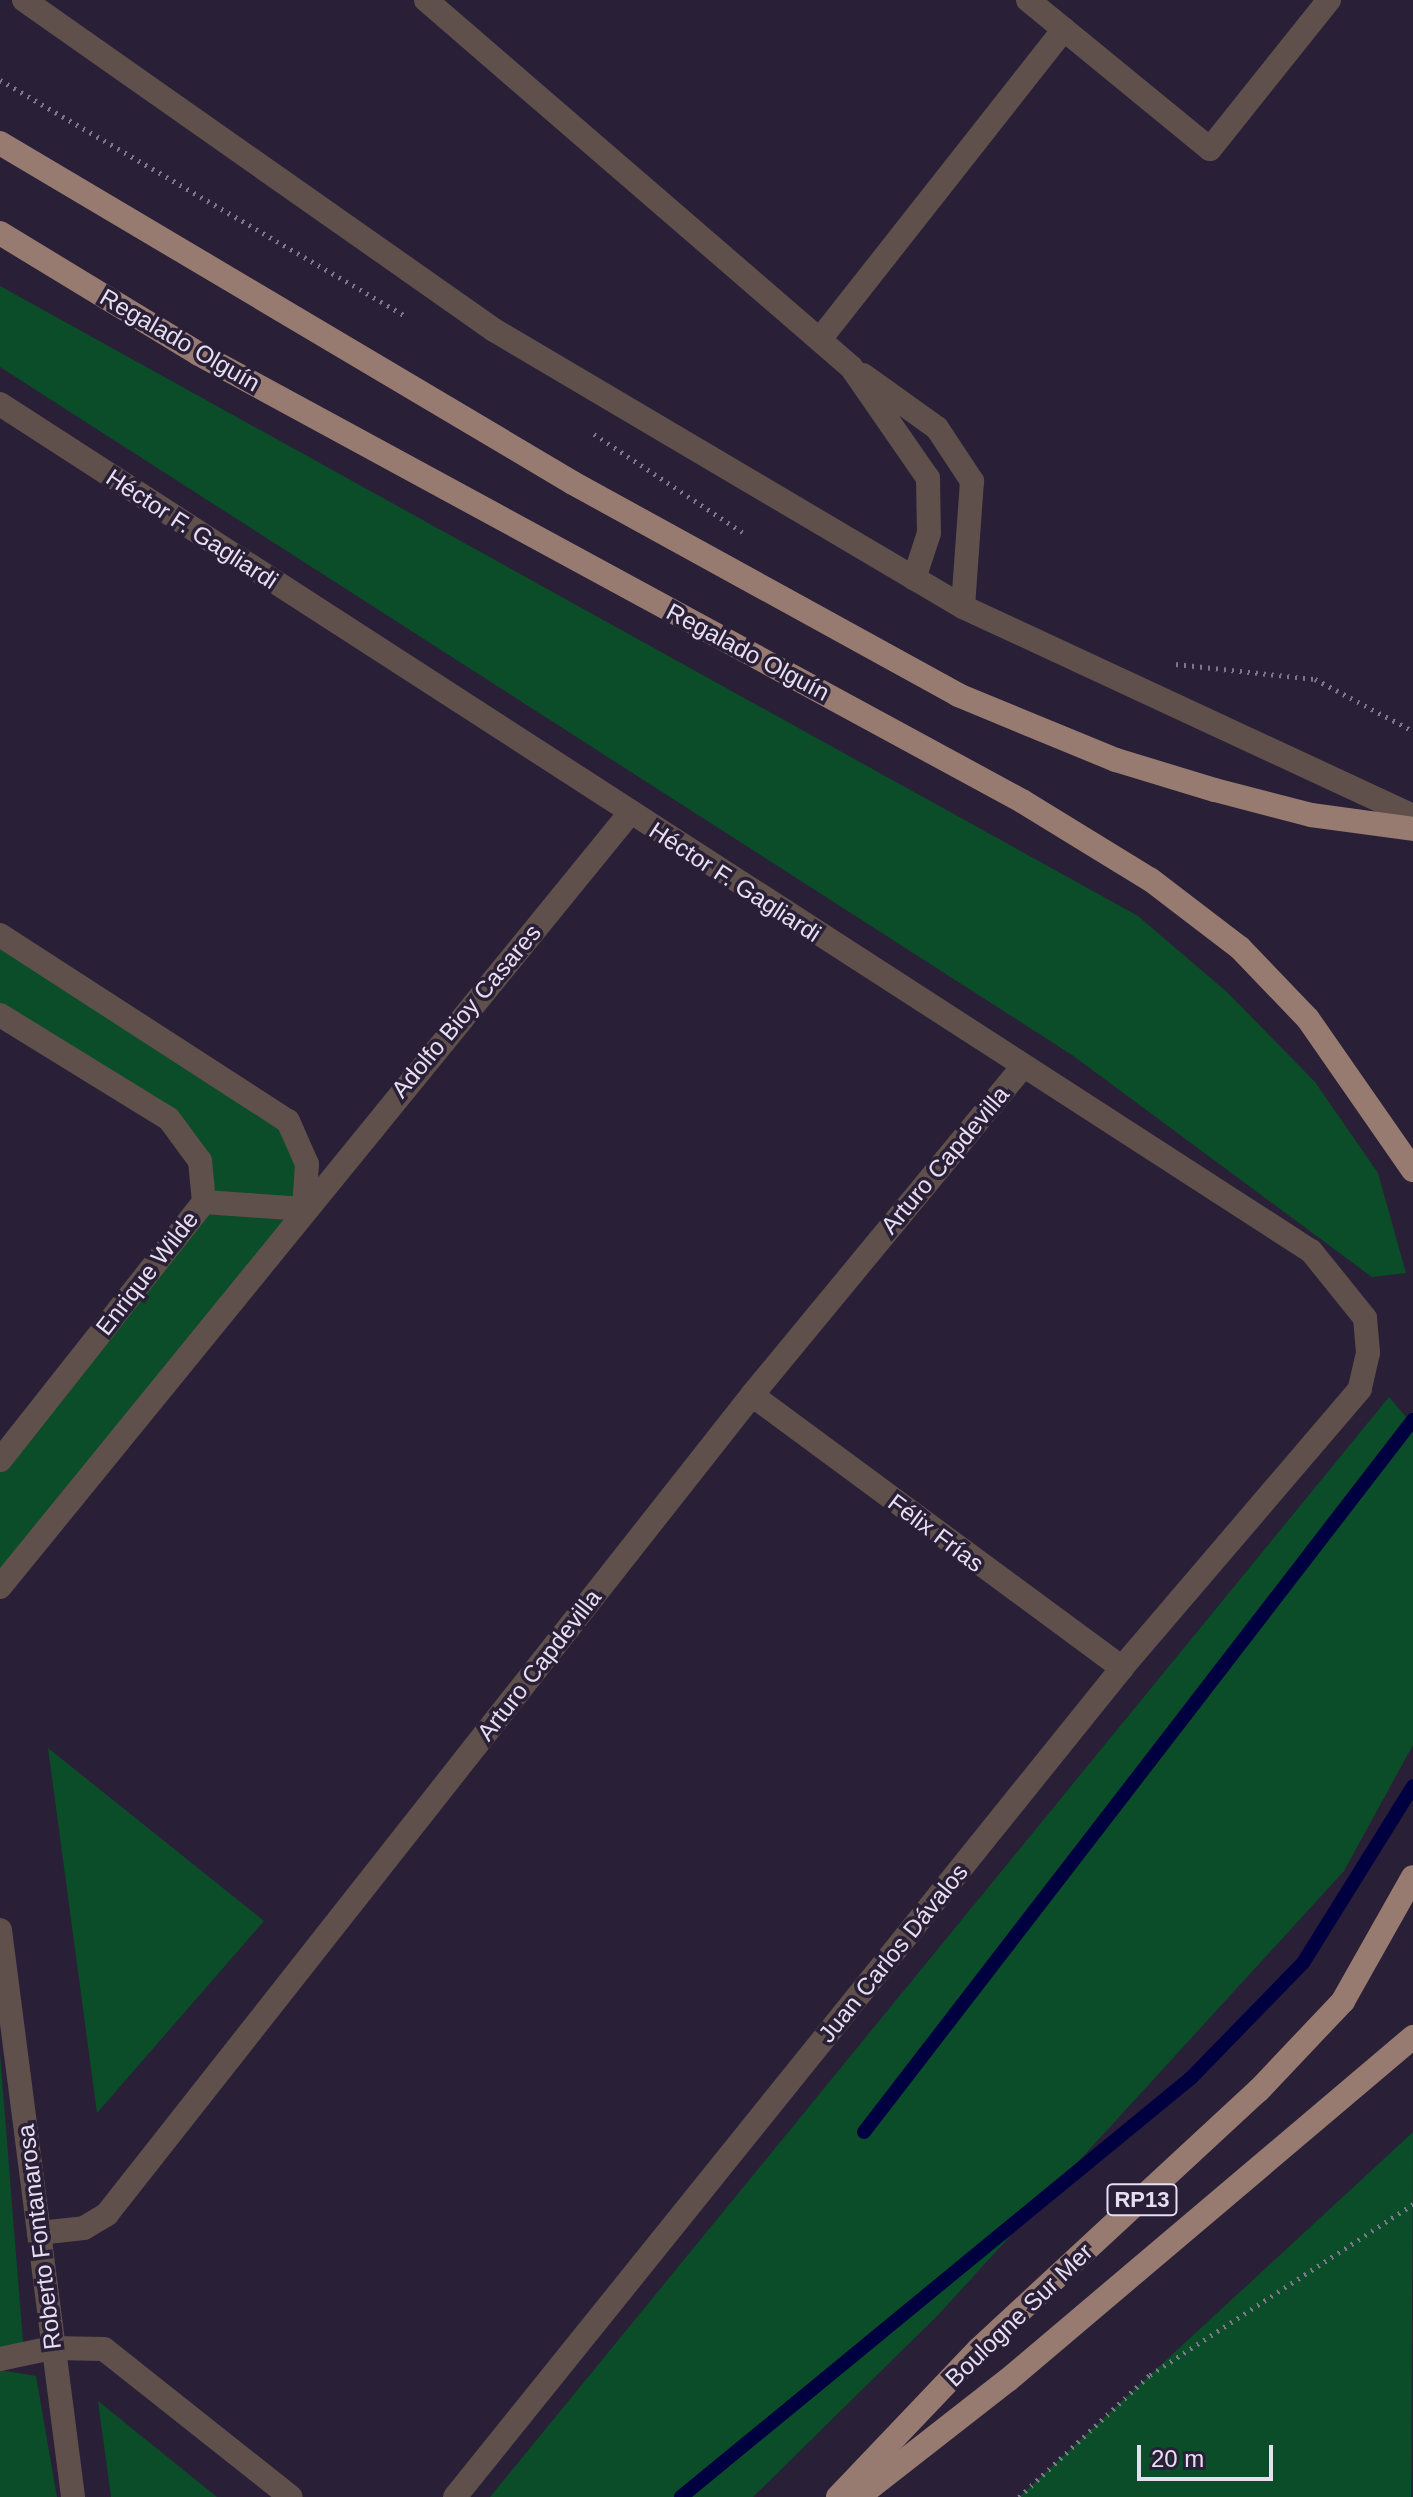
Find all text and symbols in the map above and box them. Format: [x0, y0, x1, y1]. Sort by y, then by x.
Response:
street label: Regalado Olguín [95, 282, 265, 398]
street label: Héctor F. Gagliardi [101, 463, 283, 595]
street label: Regalado Olguín [662, 597, 834, 707]
street label: Héctor F. Gagliardi [644, 816, 826, 948]
street label: Adolfo Bioy Casares [385, 918, 547, 1104]
street label: Arturo Capdevilla [875, 1080, 1015, 1240]
street label: Enrique Wilde [90, 1205, 204, 1341]
street label: Félix Frías [883, 1488, 989, 1578]
street label: Arturo Capdevilla [471, 1584, 607, 1746]
street label: Juan Carlos Dávalos [812, 1858, 974, 2048]
street label: Roberto Fontanarosa [11, 2123, 67, 2351]
road number: RP13 [1106, 2182, 1178, 2218]
street label: Boulogne Sur Mer [939, 2237, 1099, 2393]
scale bar [1141, 2429, 1277, 2479]
text: 20 m [1151, 2445, 1204, 2472]

